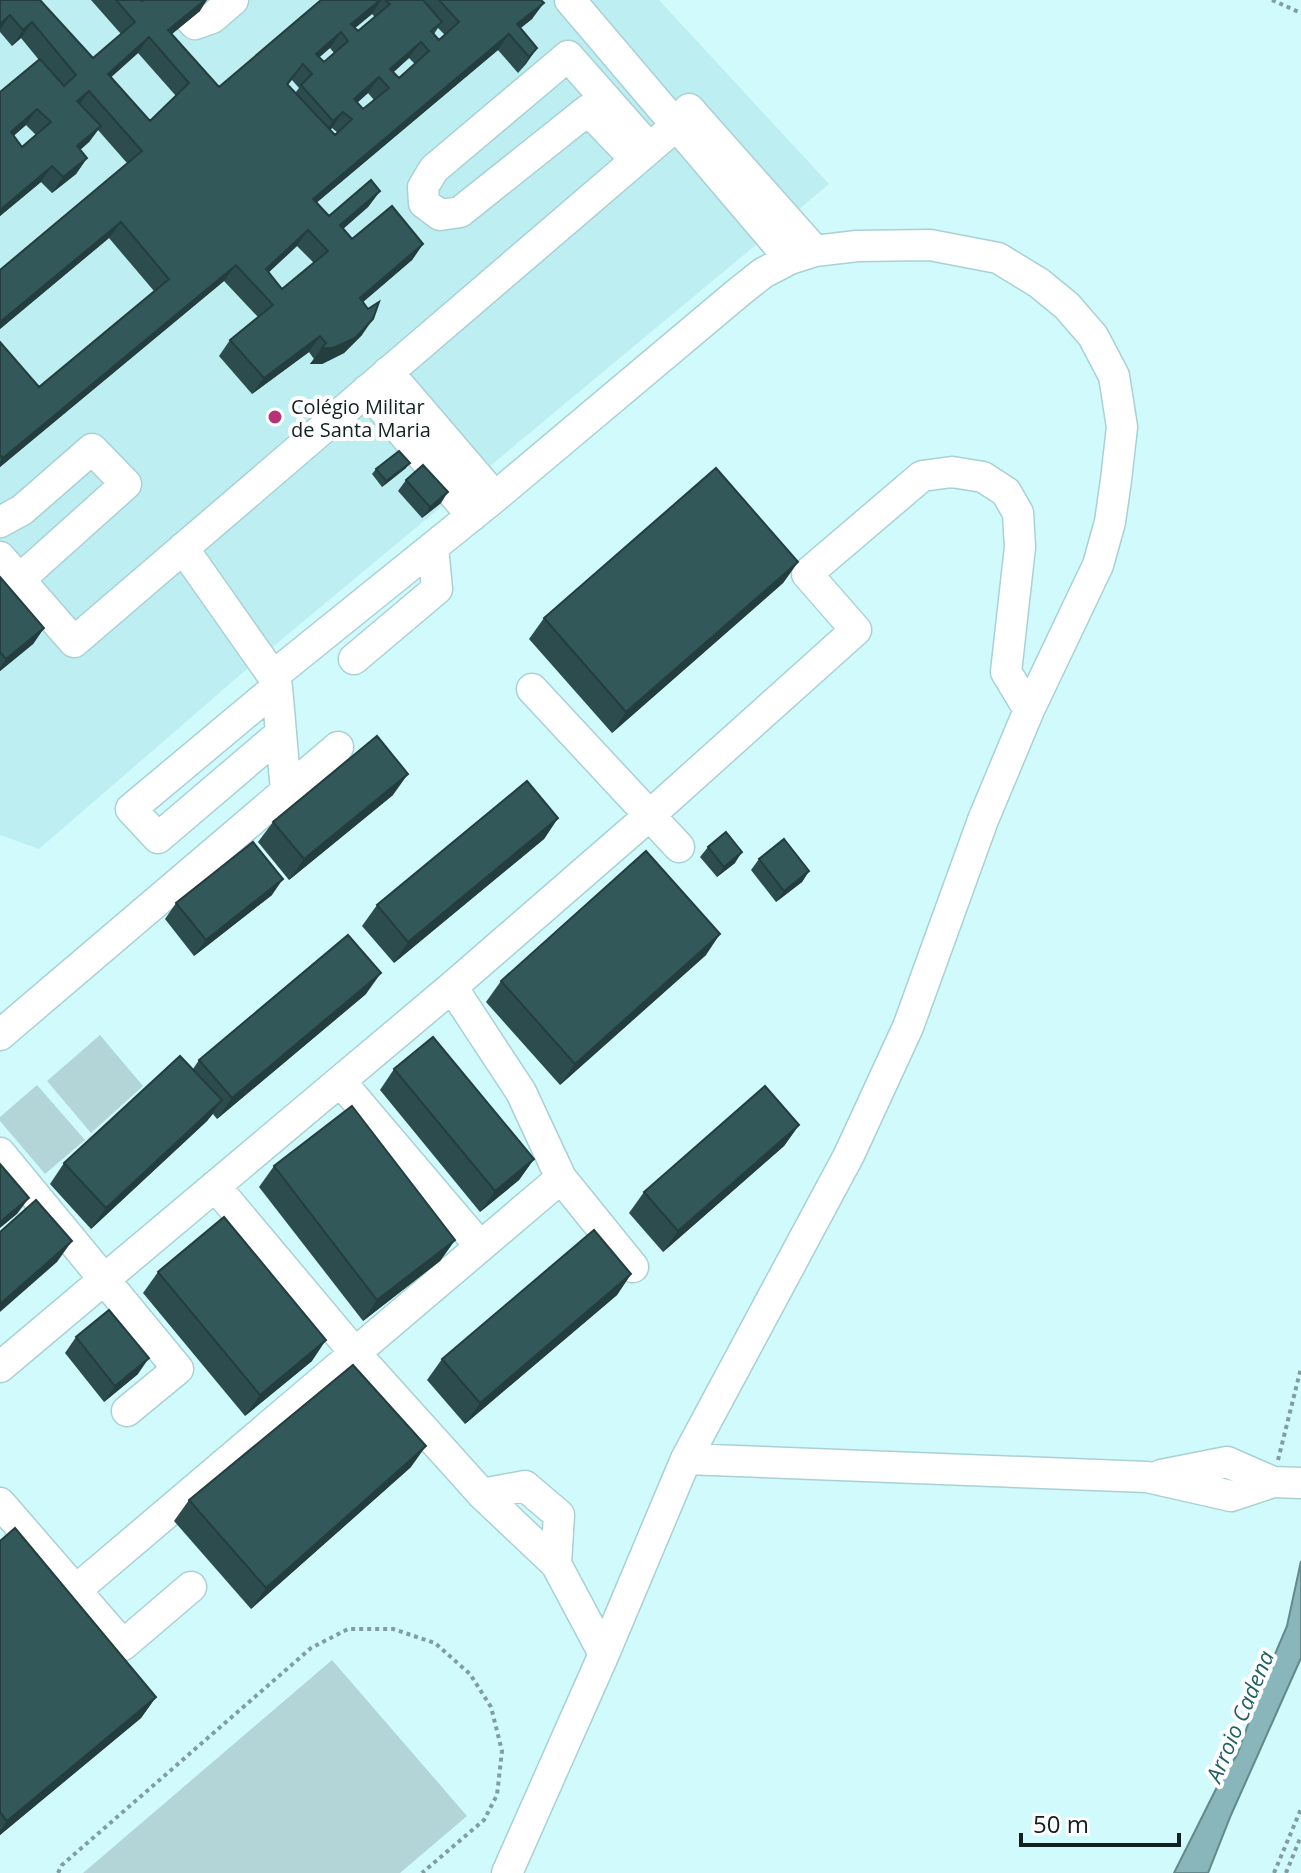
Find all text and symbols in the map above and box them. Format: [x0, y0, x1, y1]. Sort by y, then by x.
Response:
place label: Colégio Militar de Santa Maria [291, 393, 431, 443]
marker: Colégio Militar de Santa Maria [266, 408, 284, 426]
water label: Arroio Cadena [1197, 1646, 1280, 1788]
scale bar [1021, 1797, 1179, 1847]
text: 50 m [1033, 1807, 1089, 1840]

